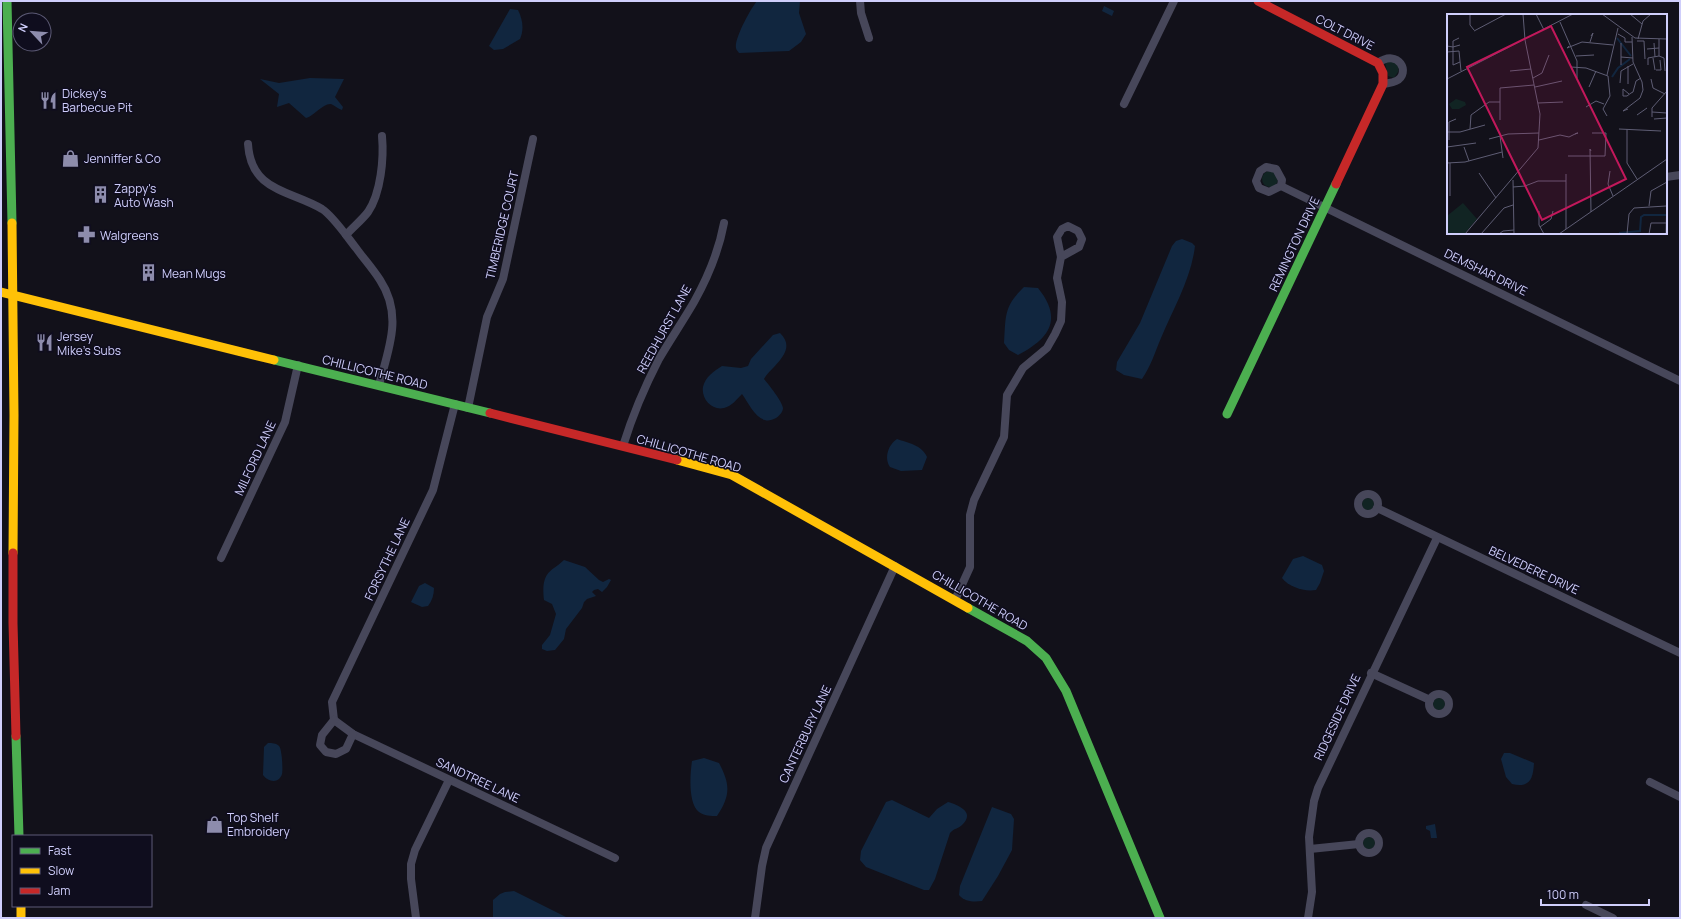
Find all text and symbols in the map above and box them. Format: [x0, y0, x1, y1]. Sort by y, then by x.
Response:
street label: COLT DRIVE [1313, 10, 1377, 54]
north arrow [12, 12, 52, 52]
inset map [1447, 14, 1667, 234]
text: N [14, 20, 31, 34]
place label: Dickey's Barbecue Pit [62, 85, 133, 116]
restaurant icon: Dickey's Barbecue Pit [39, 90, 59, 110]
shop icon: Jenniffer & Co [61, 148, 81, 168]
place label: Jenniffer & Co [84, 150, 161, 167]
street label: TIMBERIDGE COURT [481, 168, 523, 281]
place label: Zappy's Auto Wash [114, 180, 174, 211]
building icon: Zappy's Auto Wash [91, 185, 111, 205]
street label: REMINGTON DRIVE [1265, 194, 1323, 294]
pharmacy icon: Walgreens [77, 225, 97, 245]
place label: Walgreens [100, 227, 159, 244]
street label: DEMSHAR DRIVE [1442, 244, 1531, 300]
building icon: Mean Mugs [139, 263, 159, 283]
place label: Mean Mugs [162, 265, 226, 282]
street label: REEDHURST LANE [633, 281, 695, 376]
place label: Jersey Mike's Subs [57, 328, 121, 359]
restaurant icon: Jersey Mike's Subs [34, 333, 54, 353]
street label: CHILLICOTHE ROAD [321, 351, 429, 393]
street label: MILFORD LANE [230, 418, 280, 498]
street label: CHILLICOTHE ROAD [635, 430, 743, 476]
street label: FORSYTHE LANE [360, 515, 414, 603]
street label: BELVEDERE DRIVE [1486, 542, 1582, 598]
street label: CHILLICOTHE ROAD [929, 566, 1031, 634]
street label: RIDGESIDE DRIVE [1310, 671, 1365, 763]
street label: CANTERBURY LANE [775, 682, 835, 786]
street label: SANDTREE LANE [433, 753, 523, 807]
place label: Top Shelf Embroidery [227, 809, 291, 840]
shop icon: Top Shelf Embroidery [204, 814, 224, 834]
legend [12, 835, 152, 907]
text: Fast [48, 842, 72, 859]
text: Slow [48, 862, 74, 879]
scale bar [1541, 881, 1649, 907]
text: Jam [48, 882, 70, 899]
text: 100 m [1547, 886, 1579, 903]

